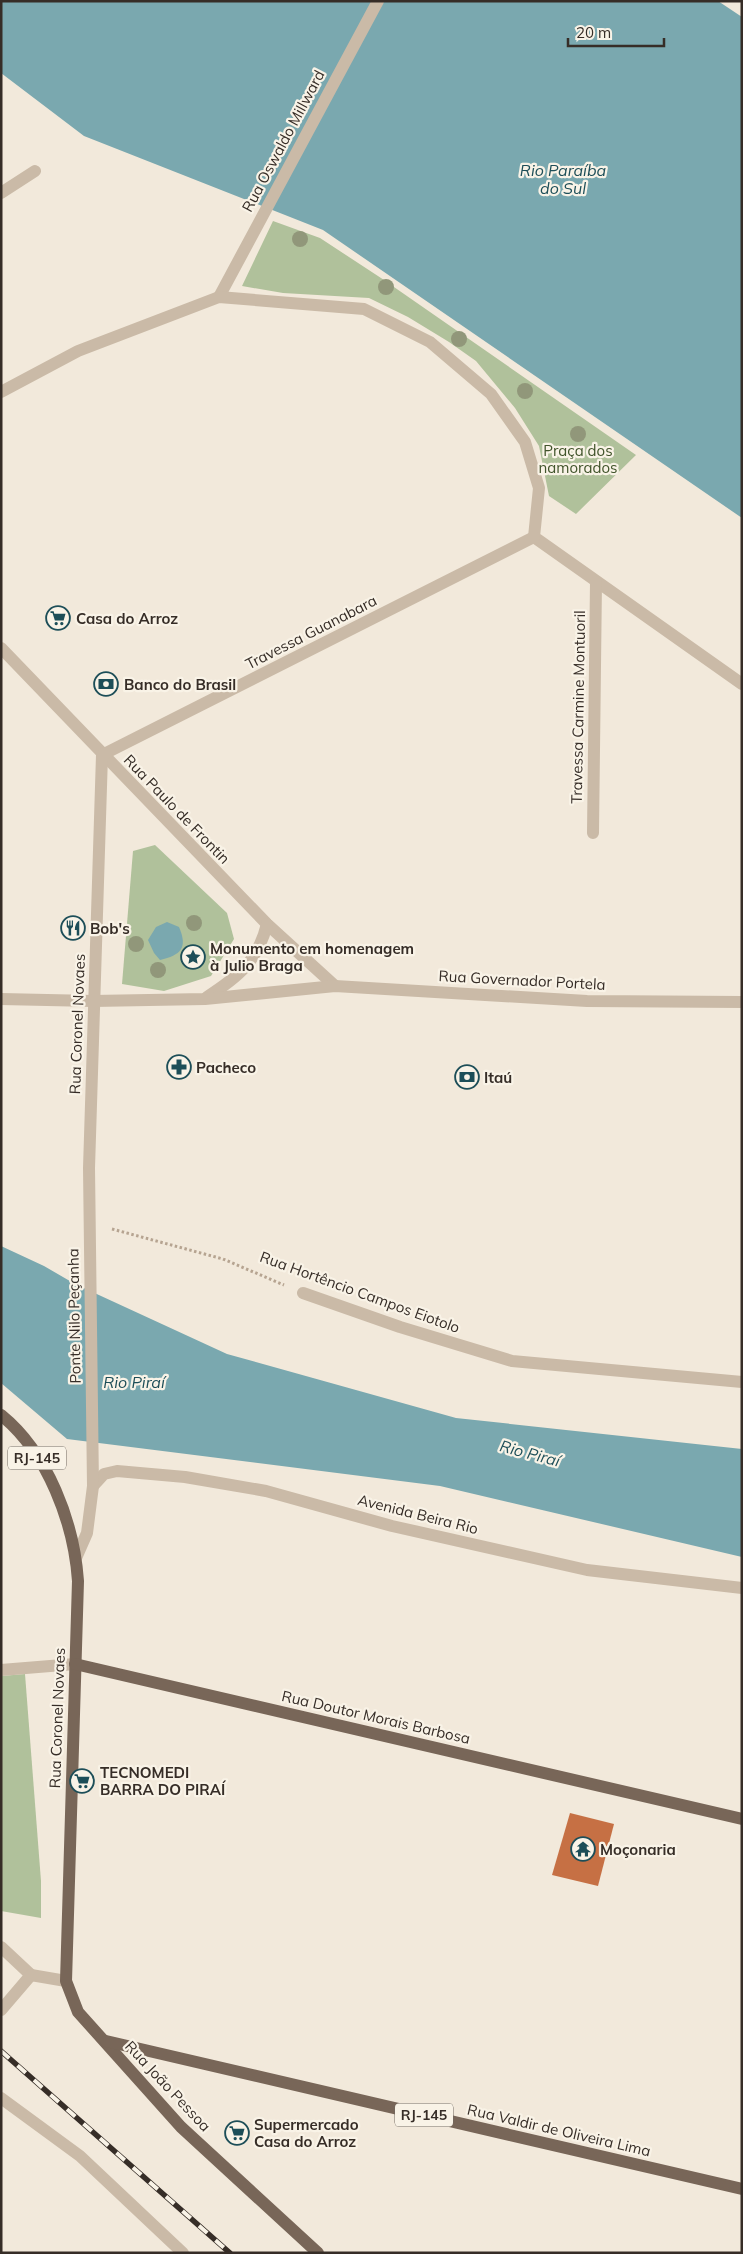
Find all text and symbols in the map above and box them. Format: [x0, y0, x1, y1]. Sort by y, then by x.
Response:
scale bar [568, 15, 664, 47]
text: 20 m [576, 23, 611, 42]
street label: Rua Oswaldo MiIlward [238, 67, 328, 215]
water label: Rio Paraíba do Sul [520, 160, 607, 198]
park label: Praça dos namorados [539, 441, 617, 477]
street label: Travessa Guanabara [242, 591, 380, 673]
supermarket icon: Casa do Arroz [45, 605, 71, 631]
place label: Casa do Arroz [76, 609, 178, 628]
street label: Travessa Carmine Montuoril [567, 610, 589, 804]
bank icon: Banco do Brasil [93, 671, 119, 697]
place label: Banco do Brasil [124, 675, 236, 694]
street label: Rua Paulo de Frontin [120, 750, 234, 868]
restaurant icon: Bob's [60, 915, 86, 941]
place label: Bob's [90, 919, 130, 938]
place label: Monumento em homenagem à Julio Braga [210, 939, 414, 975]
place icon: Monumento em homenagem à Julio Braga [180, 944, 206, 970]
street label: Rua Coronel Novaes [65, 953, 89, 1095]
street label: Rua Governador Portela [438, 966, 606, 994]
pharmacy icon: Pacheco [166, 1054, 192, 1080]
place label: Pacheco [196, 1058, 256, 1077]
bank icon: Itaú [454, 1064, 480, 1090]
place label: Itaú [484, 1068, 512, 1087]
street label: Rua Hortêncio Campos Eiotolo [257, 1247, 463, 1337]
street label: Ponte Nilo Peçanha [63, 1248, 85, 1384]
water label: Rio Piraí [103, 1372, 167, 1392]
water label: Rio Piraí [498, 1435, 564, 1471]
road number: RJ-145 [8, 1446, 66, 1470]
street label: Avenida Beira Rio [356, 1490, 480, 1538]
street label: Rua Coronel Novaes [45, 1647, 69, 1789]
street label: Rua Doutor Morais Barbosa [280, 1686, 472, 1748]
place label: TECNOMEDI BARRA DO PIRAÍ [100, 1763, 227, 1799]
supermarket icon: TECNOMEDI BARRA DO PIRAÍ [69, 1768, 95, 1794]
temple icon: Moçonaria [570, 1836, 596, 1862]
place label: Moçonaria [600, 1840, 676, 1859]
street label: Rua João Pessoa [121, 2037, 215, 2135]
street label: Rua Valdir de Oliveira Lima [465, 2100, 653, 2160]
road number: RJ-145 [395, 2104, 453, 2126]
place label: Supermercado Casa do Arroz [254, 2115, 359, 2151]
supermarket icon: Supermercado Casa do Arroz [224, 2120, 250, 2146]

